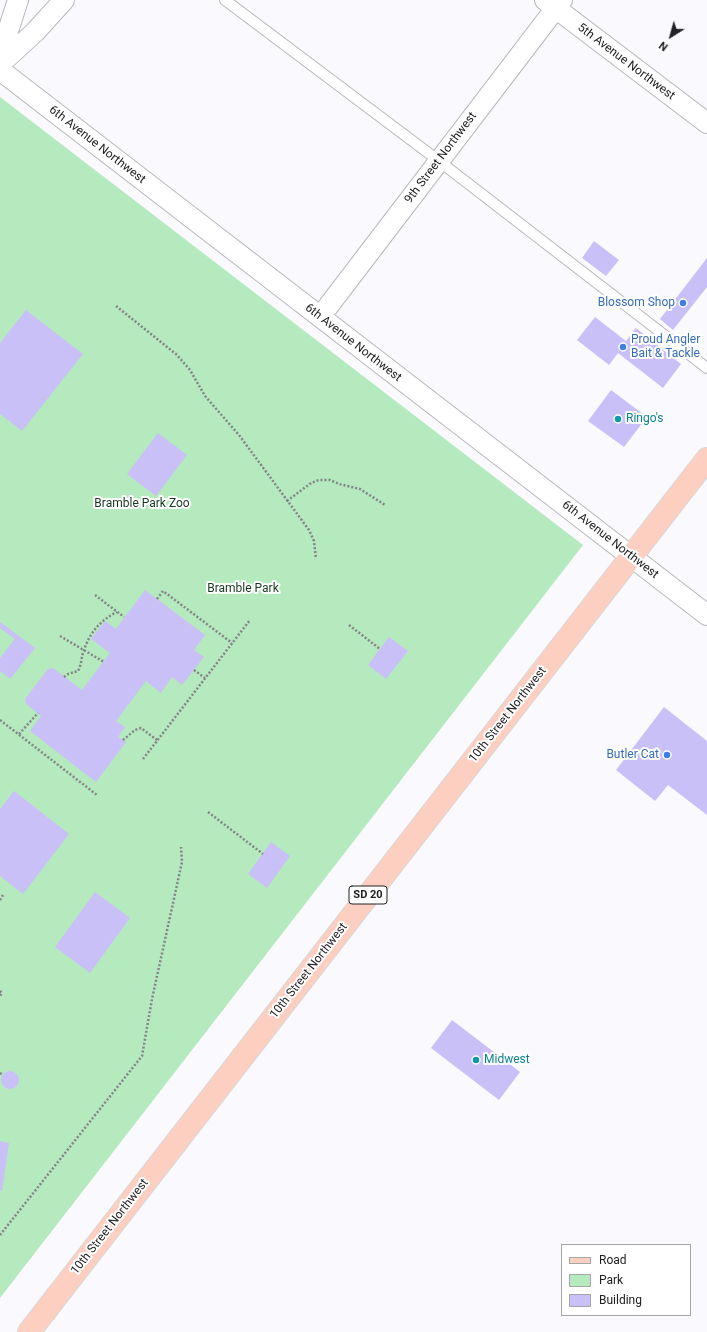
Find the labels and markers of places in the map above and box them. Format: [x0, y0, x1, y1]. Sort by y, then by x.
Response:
place label: Blossom Shop [598, 296, 675, 310]
marker: Blossom Shop [678, 298, 688, 308]
place label: Proud Angler Bait & Tackle [631, 333, 700, 361]
marker: Proud Angler Bait & Tackle [618, 342, 628, 352]
place label: Ringo's [626, 412, 664, 426]
marker: Ringo's [613, 414, 623, 424]
place label: Butler Cat [606, 748, 659, 762]
marker: Butler Cat [662, 750, 672, 760]
place label: Midwest [484, 1053, 530, 1067]
marker: Midwest [471, 1055, 481, 1065]

